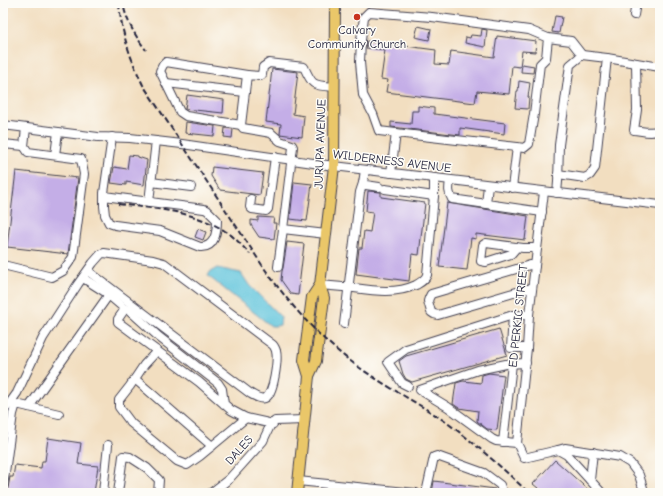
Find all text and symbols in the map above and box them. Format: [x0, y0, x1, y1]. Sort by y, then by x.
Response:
marker: Calvary Community Church [352, 12, 362, 22]
place label: Calvary Community Church [308, 23, 406, 51]
street label: JURUPA AVENUE [311, 99, 329, 189]
street label: WILDERNESS AVENUE [332, 147, 452, 175]
street label: ED PERKIC STREET [506, 263, 530, 368]
street label: DALES [222, 432, 256, 467]

